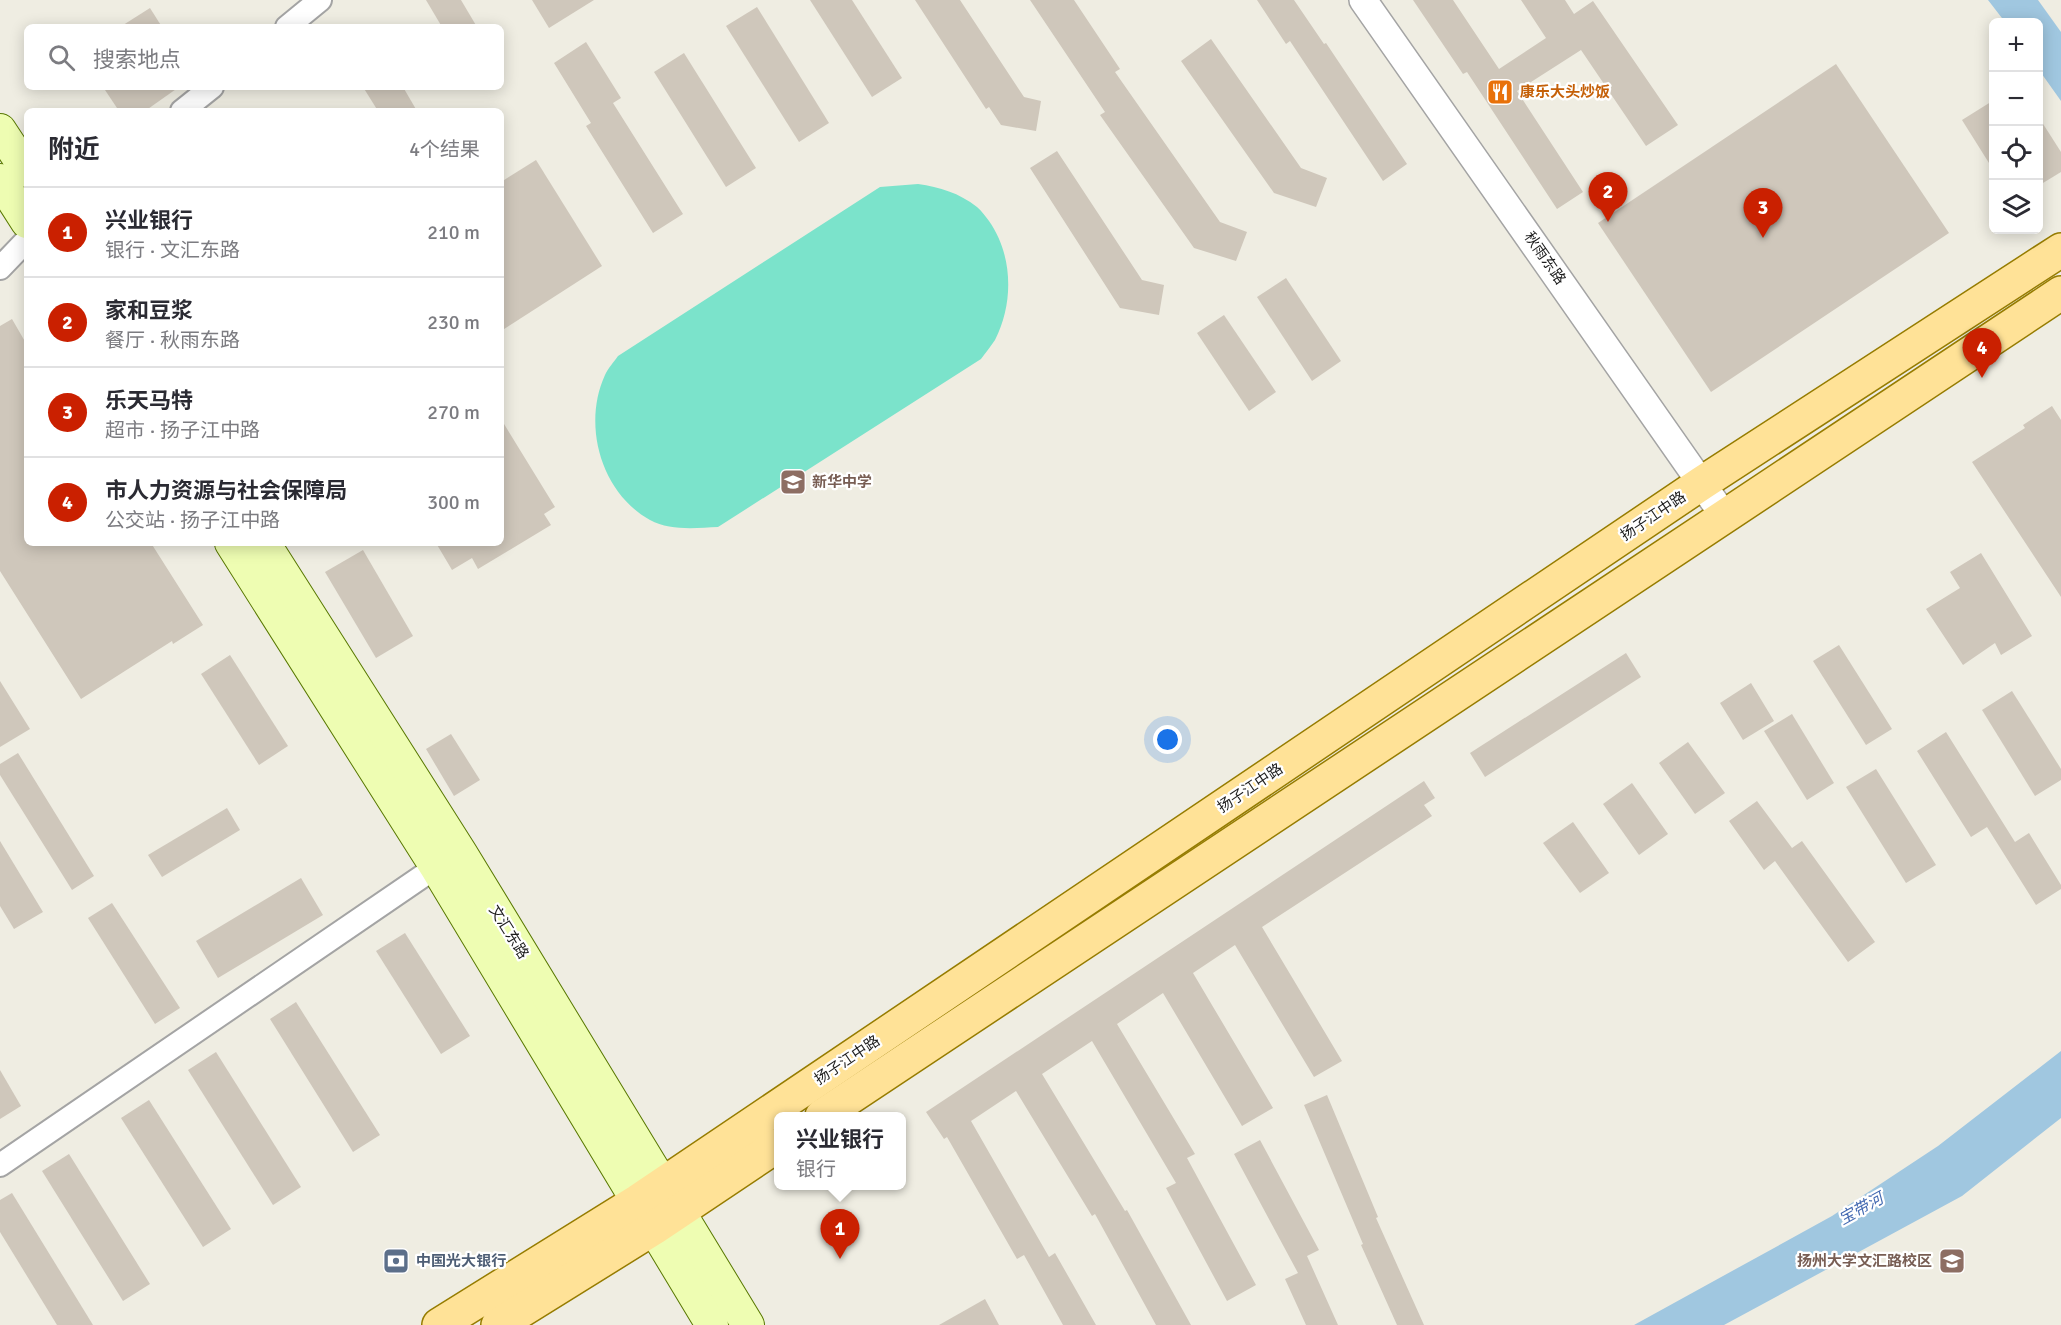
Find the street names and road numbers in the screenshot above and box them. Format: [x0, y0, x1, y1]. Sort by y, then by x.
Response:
street label: 秋雨东路 [1520, 228, 1570, 288]
street label: 扬子江中路 [1617, 488, 1689, 544]
street label: 扬子江中路 [1214, 760, 1286, 816]
street label: 文汇东路 [485, 902, 533, 962]
street label: 扬子江中路 [811, 1032, 883, 1088]

